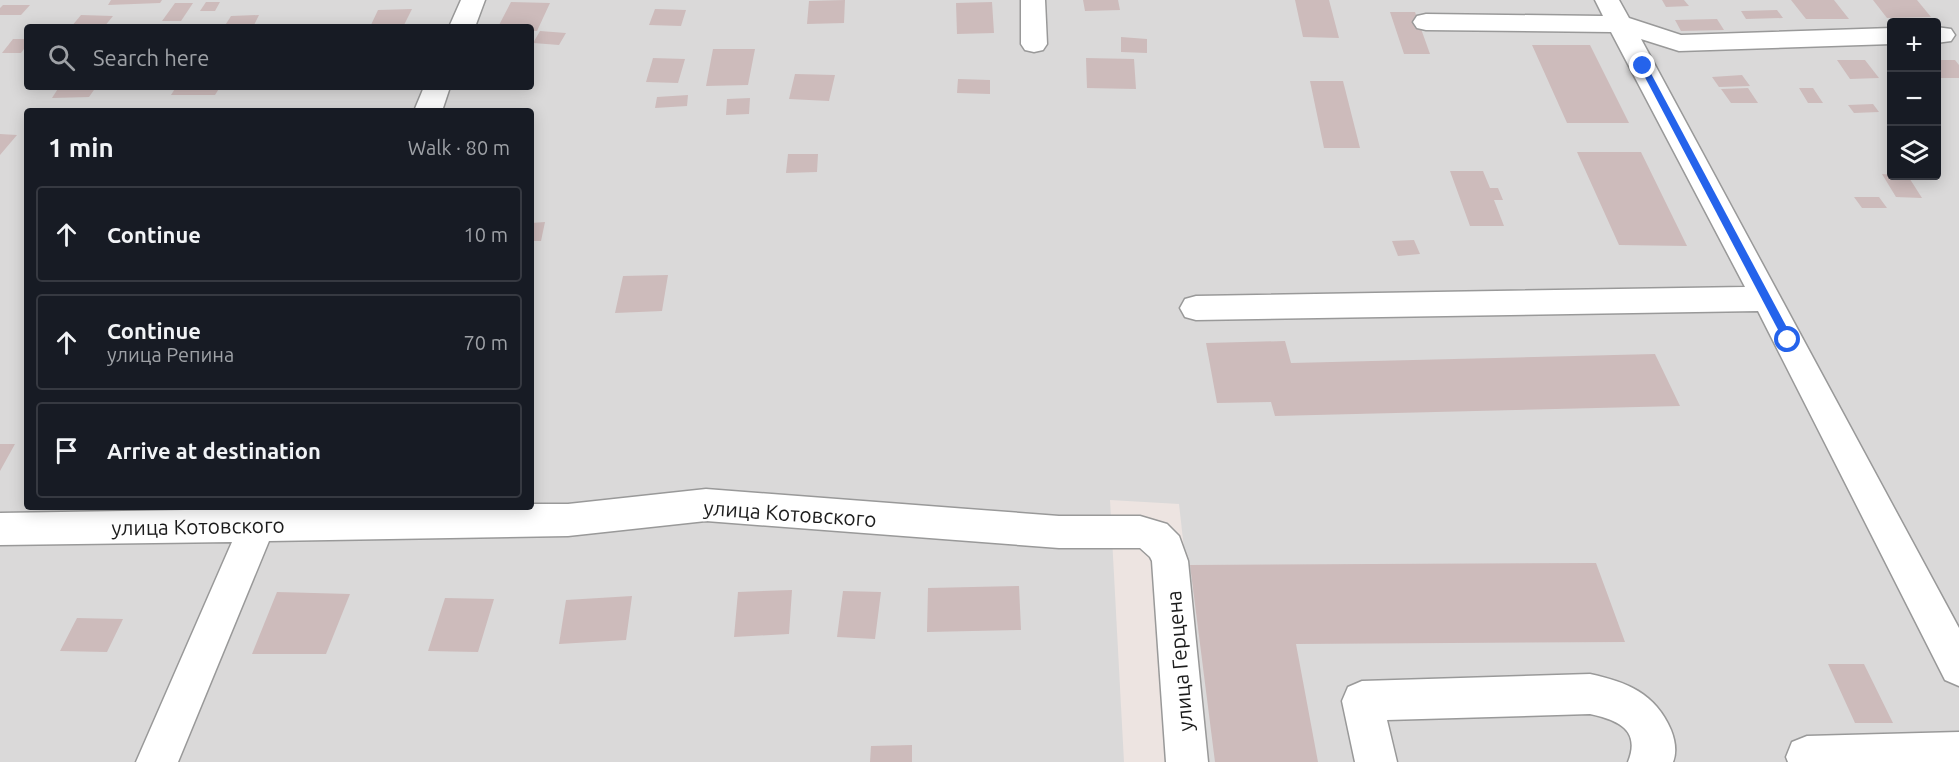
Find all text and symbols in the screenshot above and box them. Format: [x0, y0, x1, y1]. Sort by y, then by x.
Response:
map controls [1887, 18, 1941, 180]
button: + [1887, 18, 1941, 72]
search box [24, 24, 534, 90]
icon: search [45, 41, 78, 74]
text: Search here [93, 45, 209, 70]
route end [1629, 52, 1655, 78]
button: − [1887, 72, 1941, 126]
button: layers [1887, 126, 1941, 180]
text: 1 min [48, 133, 114, 162]
text: Walk · 80 m [408, 136, 510, 159]
icon: ahead [50, 218, 83, 251]
text: Continue [107, 222, 201, 247]
text: 10 m [464, 223, 508, 246]
text: Continue [107, 318, 201, 343]
icon: ahead [50, 326, 83, 359]
route start [1774, 326, 1800, 352]
text: 70 m [464, 331, 508, 354]
text: улица Репина [107, 343, 234, 366]
icon: arrive [50, 434, 83, 467]
text: Arrive at destination [107, 438, 321, 463]
street label: улица Котовского [703, 495, 877, 531]
street label: улица Котовского [111, 512, 285, 540]
street label: улица Герцена [1161, 590, 1197, 732]

